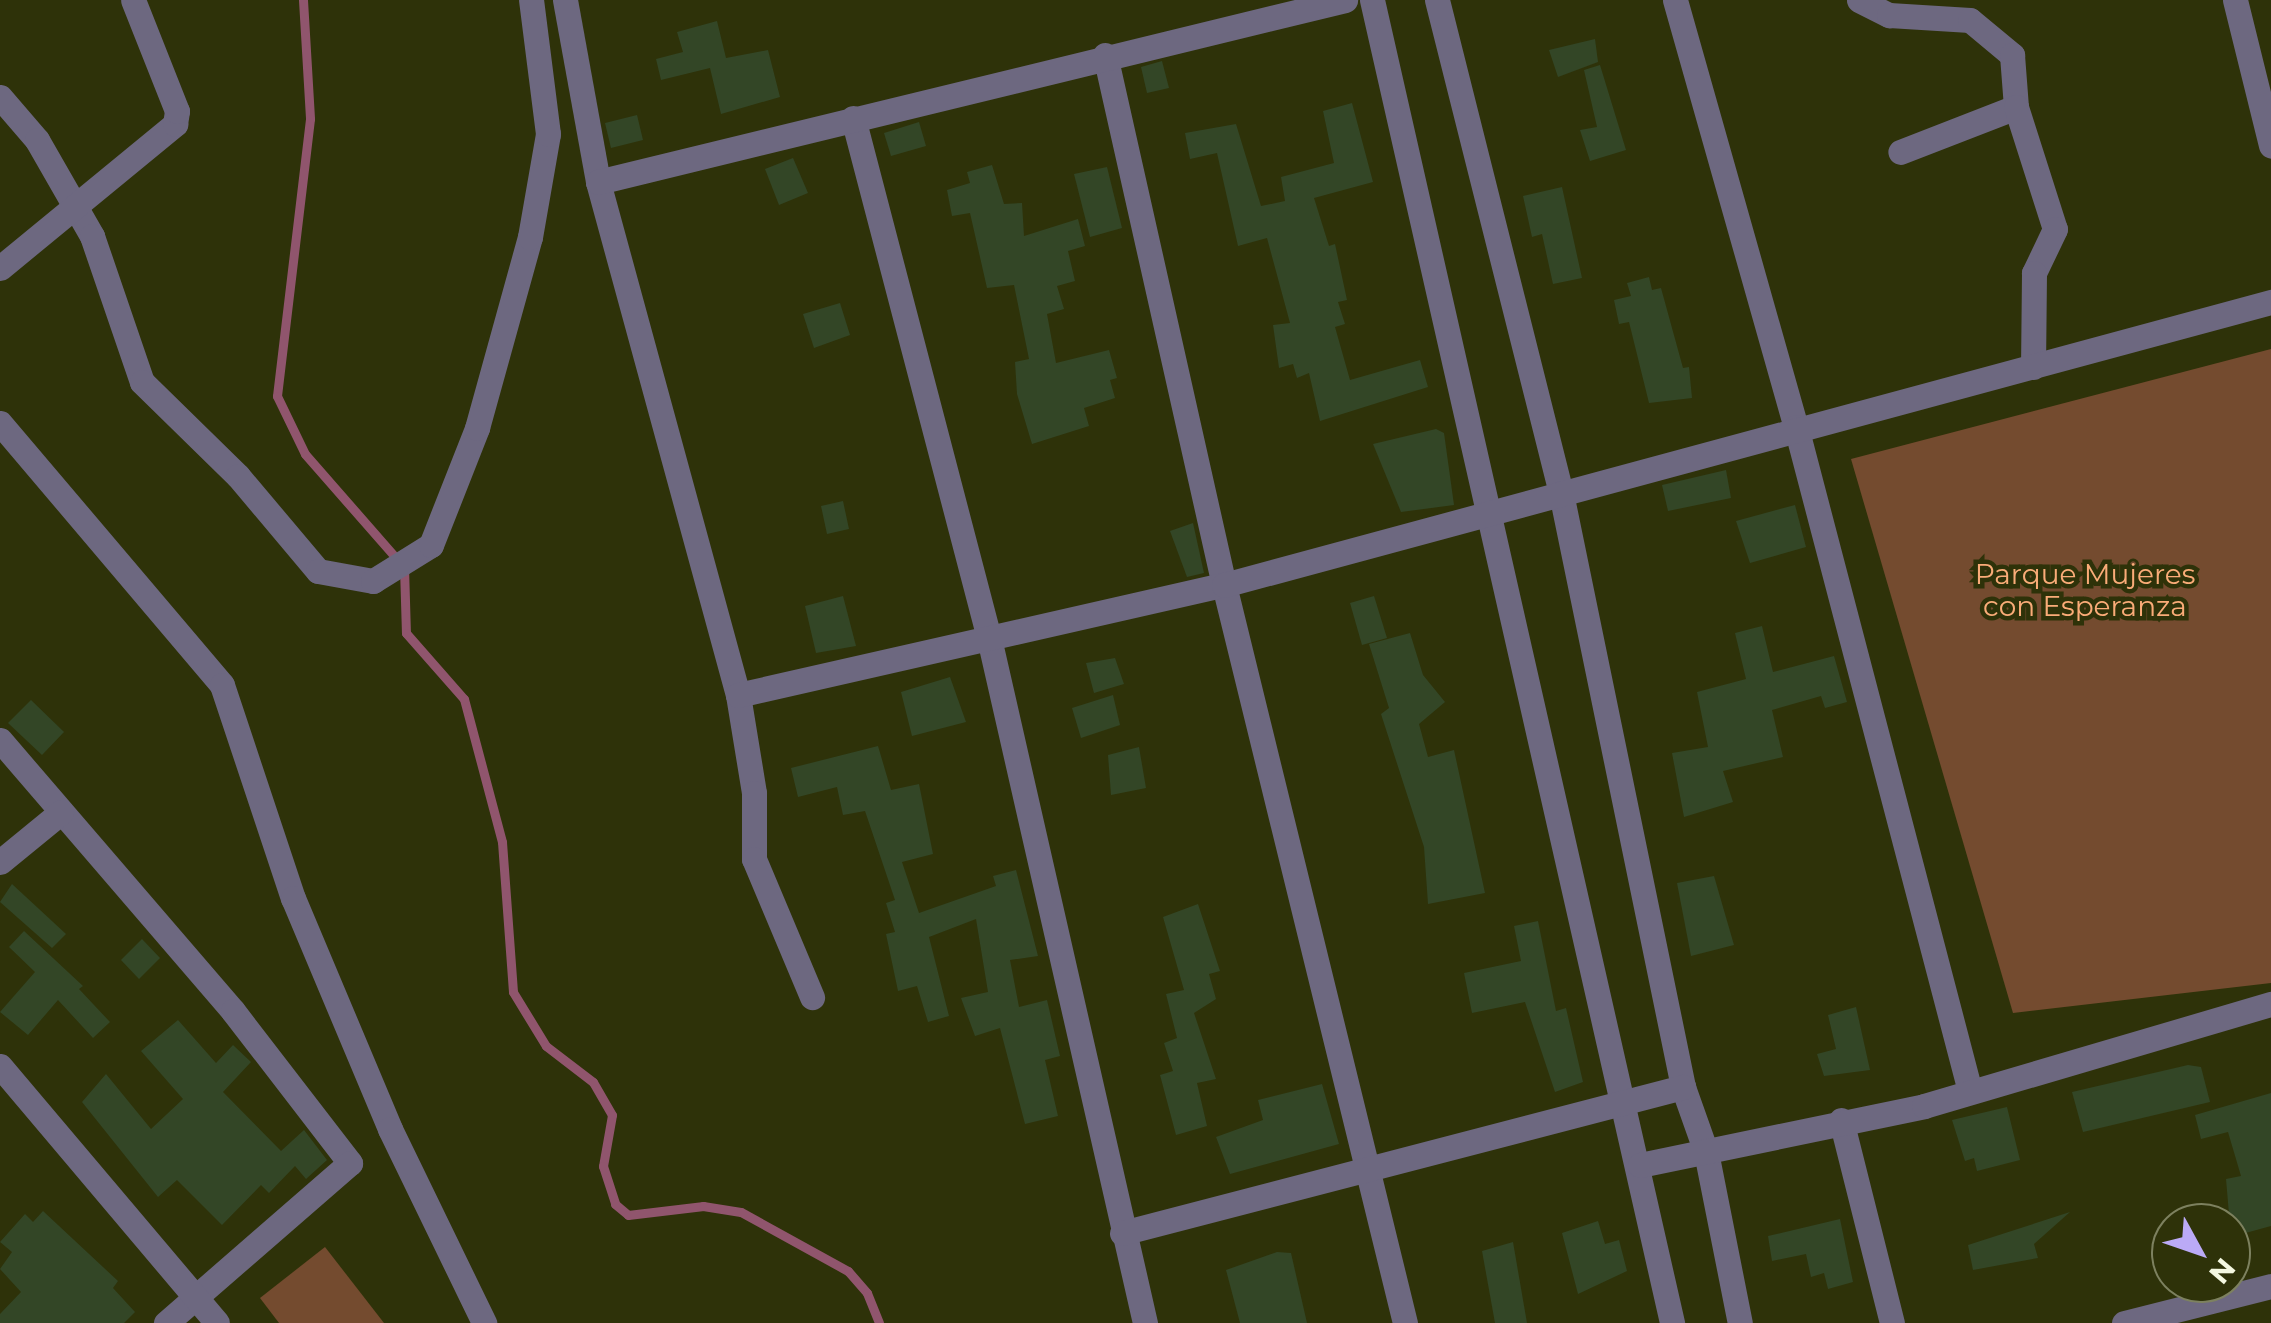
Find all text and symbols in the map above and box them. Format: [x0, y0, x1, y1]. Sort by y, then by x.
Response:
park label: Parque Mujeres con Esperanza [1975, 557, 2195, 623]
north arrow [2151, 1203, 2251, 1303]
text: N [2202, 1251, 2243, 1291]

